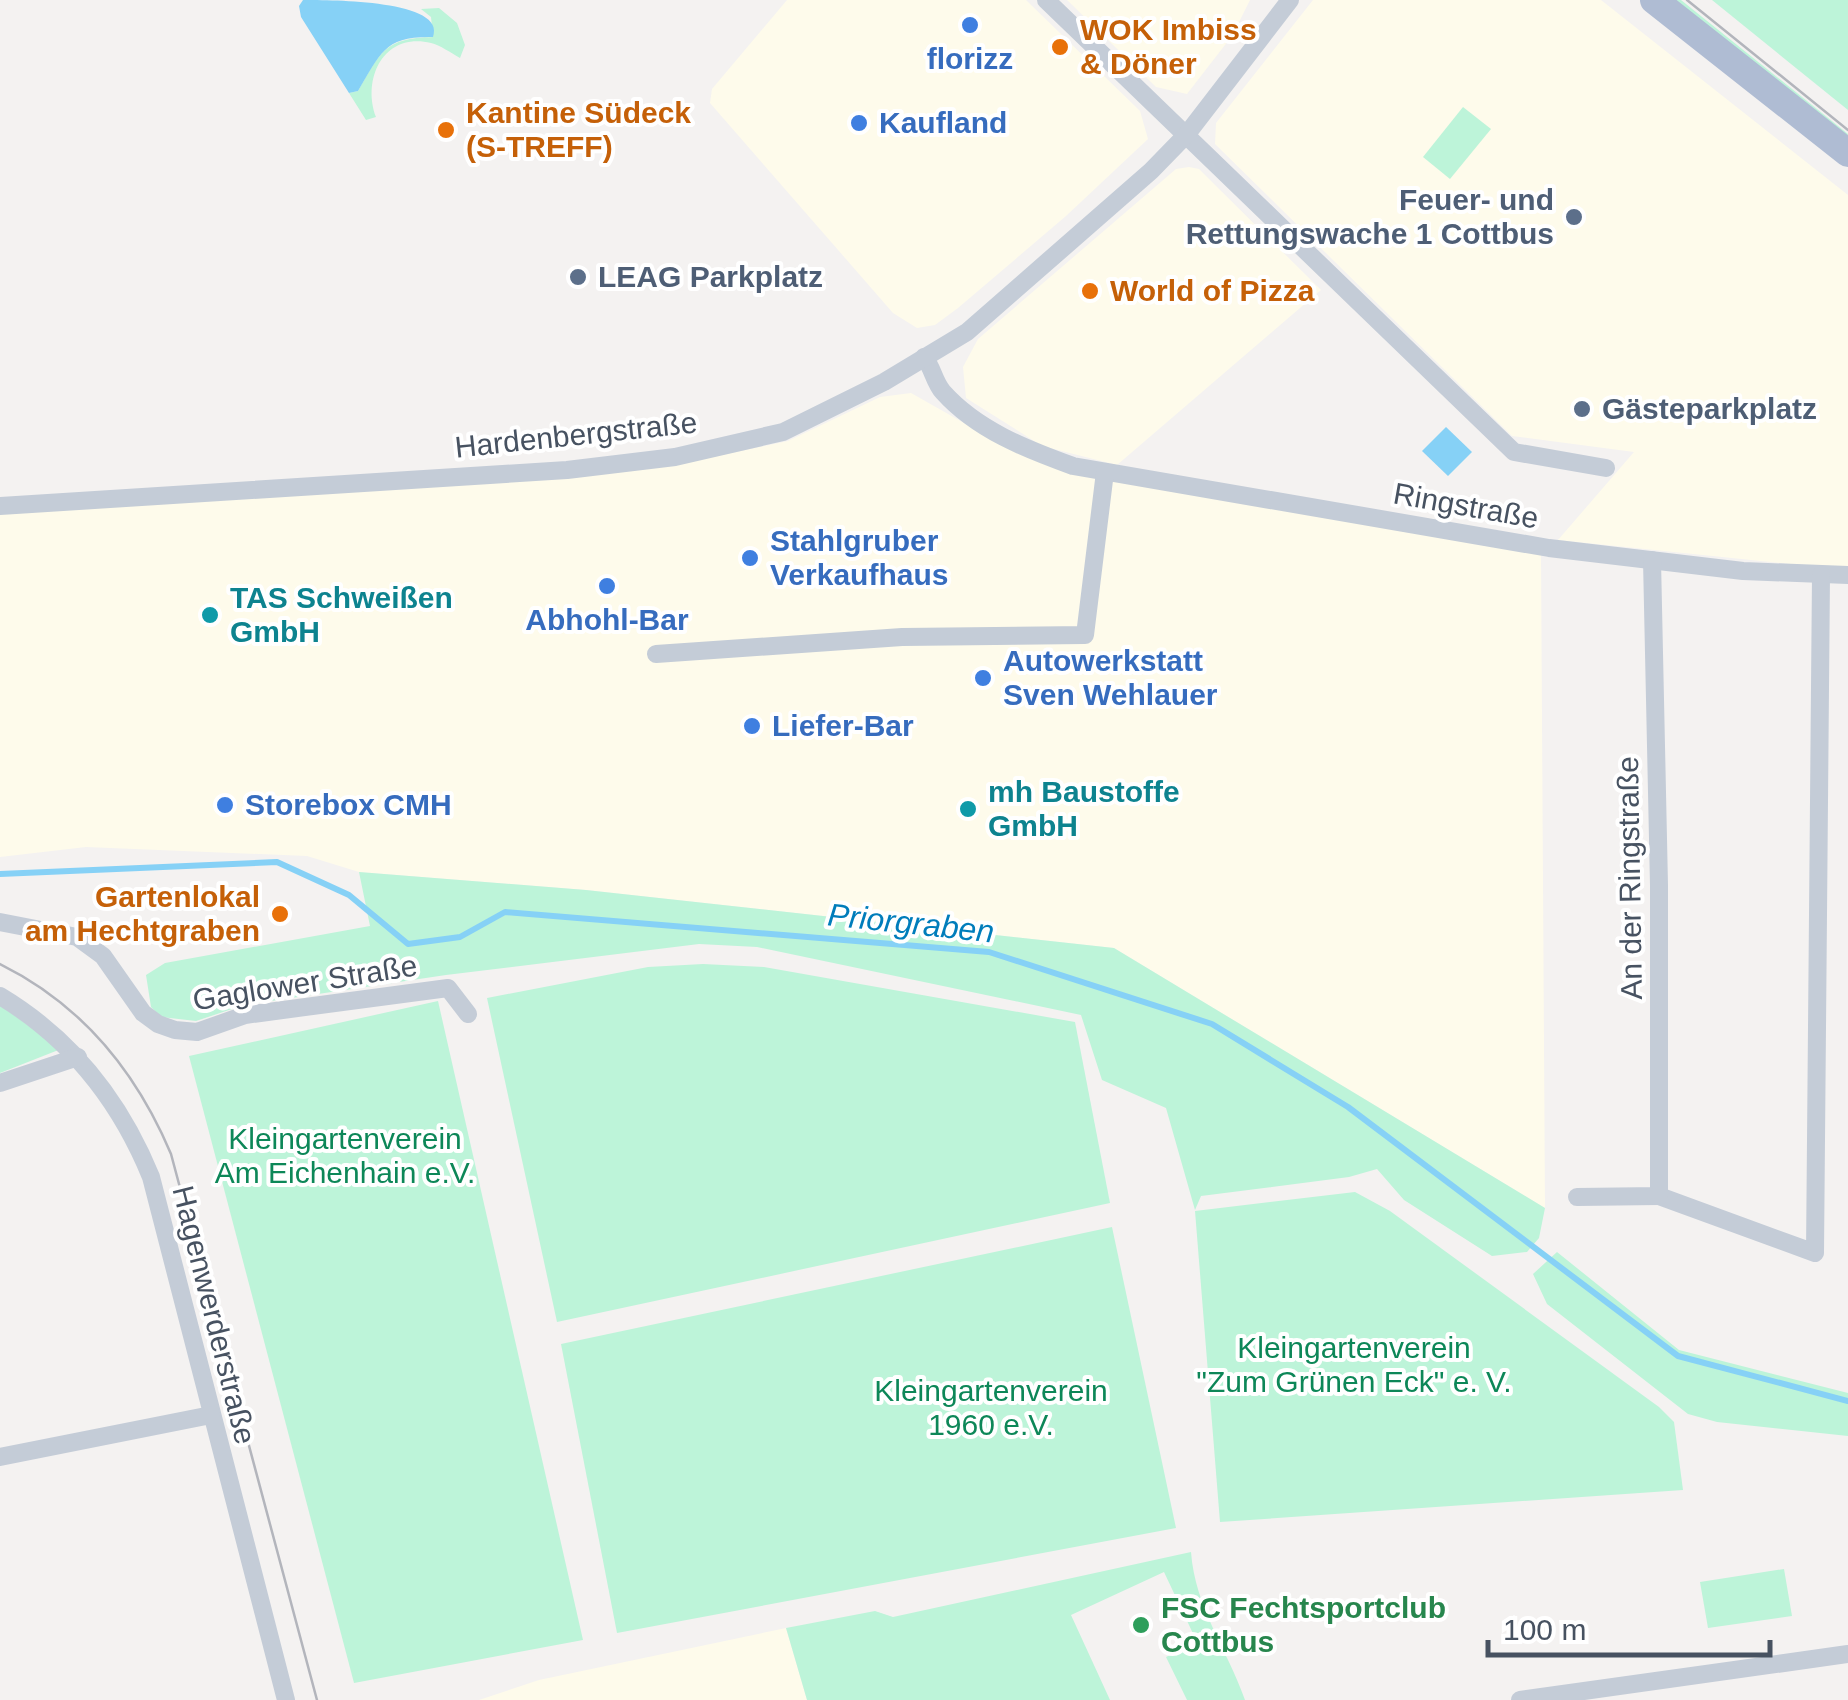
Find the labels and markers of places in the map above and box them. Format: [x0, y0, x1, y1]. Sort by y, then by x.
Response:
place label: WOK Imbiss & Döner [1080, 13, 1257, 80]
marker: florizz [959, 14, 981, 36]
marker: WOK Imbiss & Döner [1049, 36, 1071, 58]
place label: florizz [927, 42, 1013, 75]
place label: Kantine Südeck (S-TREFF) [466, 96, 691, 163]
place label: Kaufland [879, 106, 1007, 139]
marker: Kaufland [848, 112, 870, 134]
marker: Kantine Südeck (S-TREFF) [435, 119, 457, 141]
place label: Feuer- und Rettungswache 1 Cottbus [1186, 183, 1554, 250]
marker: Feuer- und Rettungswache 1 Cottbus [1563, 206, 1585, 228]
place label: LEAG Parkplatz [598, 260, 823, 293]
marker: LEAG Parkplatz [567, 266, 589, 288]
place label: World of Pizza [1110, 274, 1315, 307]
marker: World of Pizza [1079, 280, 1101, 302]
place label: Gästeparkplatz [1602, 392, 1817, 425]
marker: Gästeparkplatz [1571, 398, 1593, 420]
place label: Stahlgruber Verkaufhaus [770, 524, 948, 591]
marker: Stahlgruber Verkaufhaus [739, 547, 761, 569]
marker: Abhohl-Bar [596, 575, 618, 597]
place label: TAS Schweißen GmbH [230, 581, 453, 648]
place label: Abhohl-Bar [525, 603, 689, 636]
marker: TAS Schweißen GmbH [199, 604, 221, 626]
place label: Autowerkstatt Sven Wehlauer [1003, 644, 1218, 711]
marker: Autowerkstatt Sven Wehlauer [972, 667, 994, 689]
place label: Liefer-Bar [772, 709, 914, 742]
marker: Liefer-Bar [741, 715, 763, 737]
place label: mh Baustoffe GmbH [988, 775, 1180, 842]
place label: Storebox CMH [245, 788, 452, 821]
marker: Storebox CMH [214, 794, 236, 816]
marker: mh Baustoffe GmbH [957, 798, 979, 820]
place label: Gartenlokal am Hechtgraben [25, 880, 260, 947]
marker: Gartenlokal am Hechtgraben [269, 903, 291, 925]
place label: FSC Fechtsportclub Cottbus [1161, 1591, 1446, 1658]
marker: FSC Fechtsportclub Cottbus [1130, 1614, 1152, 1636]

